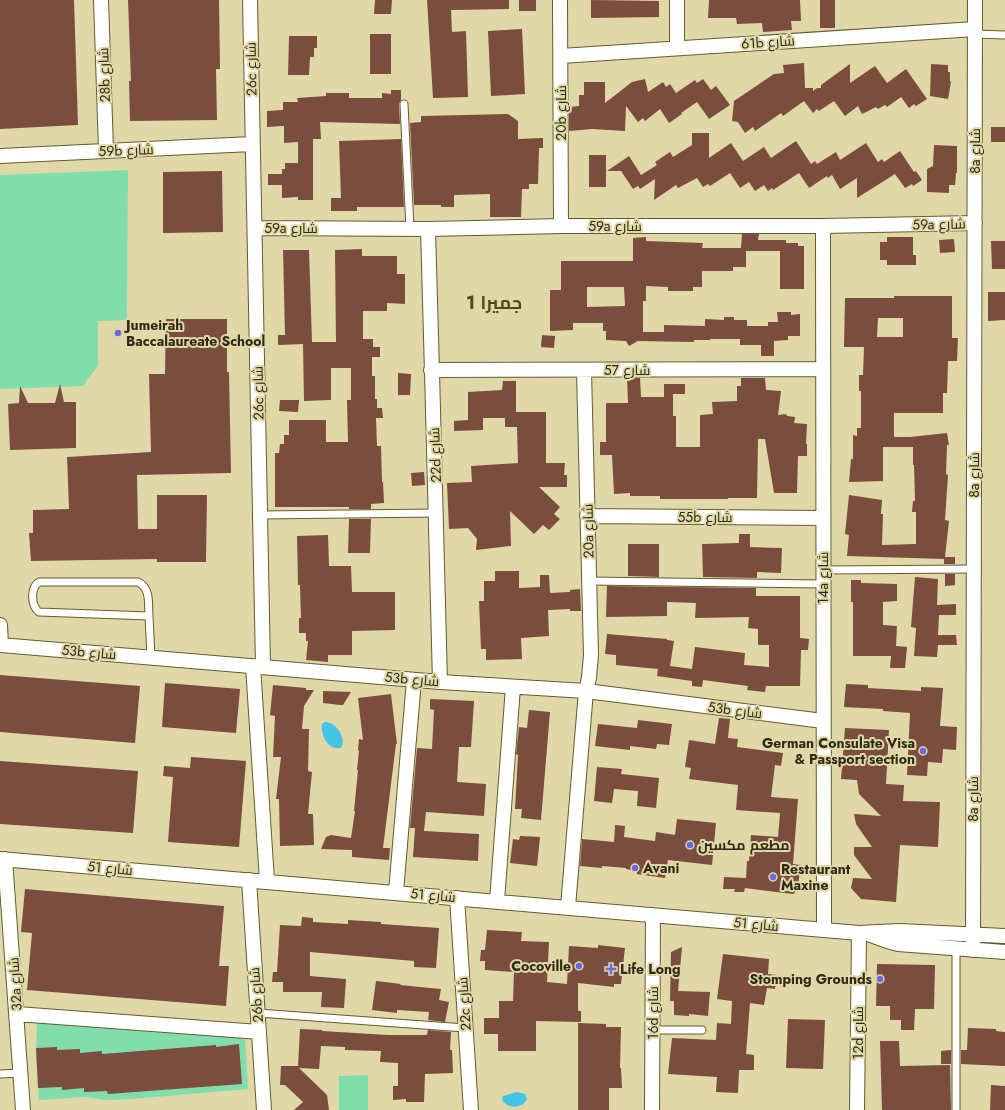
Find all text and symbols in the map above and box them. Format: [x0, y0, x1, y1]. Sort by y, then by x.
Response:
street label: 61b شارع [741, 30, 795, 54]
street label: 26c شارع [241, 42, 261, 96]
street label: 28b شارع [93, 47, 115, 103]
street label: 20b شارع [551, 85, 571, 141]
street label: 8a شارع [965, 128, 985, 174]
street label: 59b شارع [98, 139, 154, 161]
street label: 59a شارع [912, 214, 966, 234]
street label: 59a شارع [588, 216, 642, 236]
street label: 59a شارع [264, 218, 318, 238]
district label: جميرا 1 [466, 290, 522, 316]
place label: Jumeirah Baccalaureate School [123, 315, 265, 351]
marker: Jumeirah Baccalaureate School [113, 328, 123, 338]
street label: شارع 57 [604, 360, 650, 380]
street label: 26c شارع [248, 366, 268, 420]
street label: 22d شارع [424, 427, 446, 483]
street label: 8a شارع [964, 452, 984, 498]
street label: 20a شارع [578, 504, 598, 558]
street label: 55b شارع [677, 507, 733, 527]
street label: 14a شارع [813, 552, 833, 604]
street label: 53b شارع [61, 640, 117, 664]
street label: 53b شارع [384, 667, 440, 691]
street label: 53b شارع [707, 697, 763, 723]
place label: German Consulate Visa & Passport section [762, 733, 915, 769]
marker: German Consulate Visa & Passport section [918, 746, 928, 756]
street label: 8a شارع [963, 776, 983, 822]
place label: مطعم مكسين [698, 835, 789, 855]
marker: مطعم مكسين [685, 840, 695, 850]
street label: شارع 51 [86, 856, 134, 880]
place label: Avani [642, 858, 680, 878]
place label: Restaurant Maxine [781, 859, 851, 895]
marker: Avani [630, 863, 640, 873]
marker: Restaurant Maxine [768, 872, 778, 882]
street label: شارع 51 [409, 883, 457, 907]
street label: شارع 51 [732, 912, 780, 936]
place label: Cocoville [511, 956, 571, 976]
street label: 32a شارع [3, 957, 27, 1011]
place label: Life Long [620, 959, 681, 979]
marker: Cocoville [574, 961, 584, 971]
marker: Life Long [605, 963, 617, 975]
street label: 26b شارع [244, 967, 268, 1023]
place label: Stomping Grounds [749, 969, 873, 989]
marker: Stomping Grounds [875, 974, 885, 984]
street label: 22c شارع [452, 976, 476, 1032]
street label: 16d شارع [643, 986, 663, 1040]
street label: 12d شارع [848, 1006, 868, 1060]

